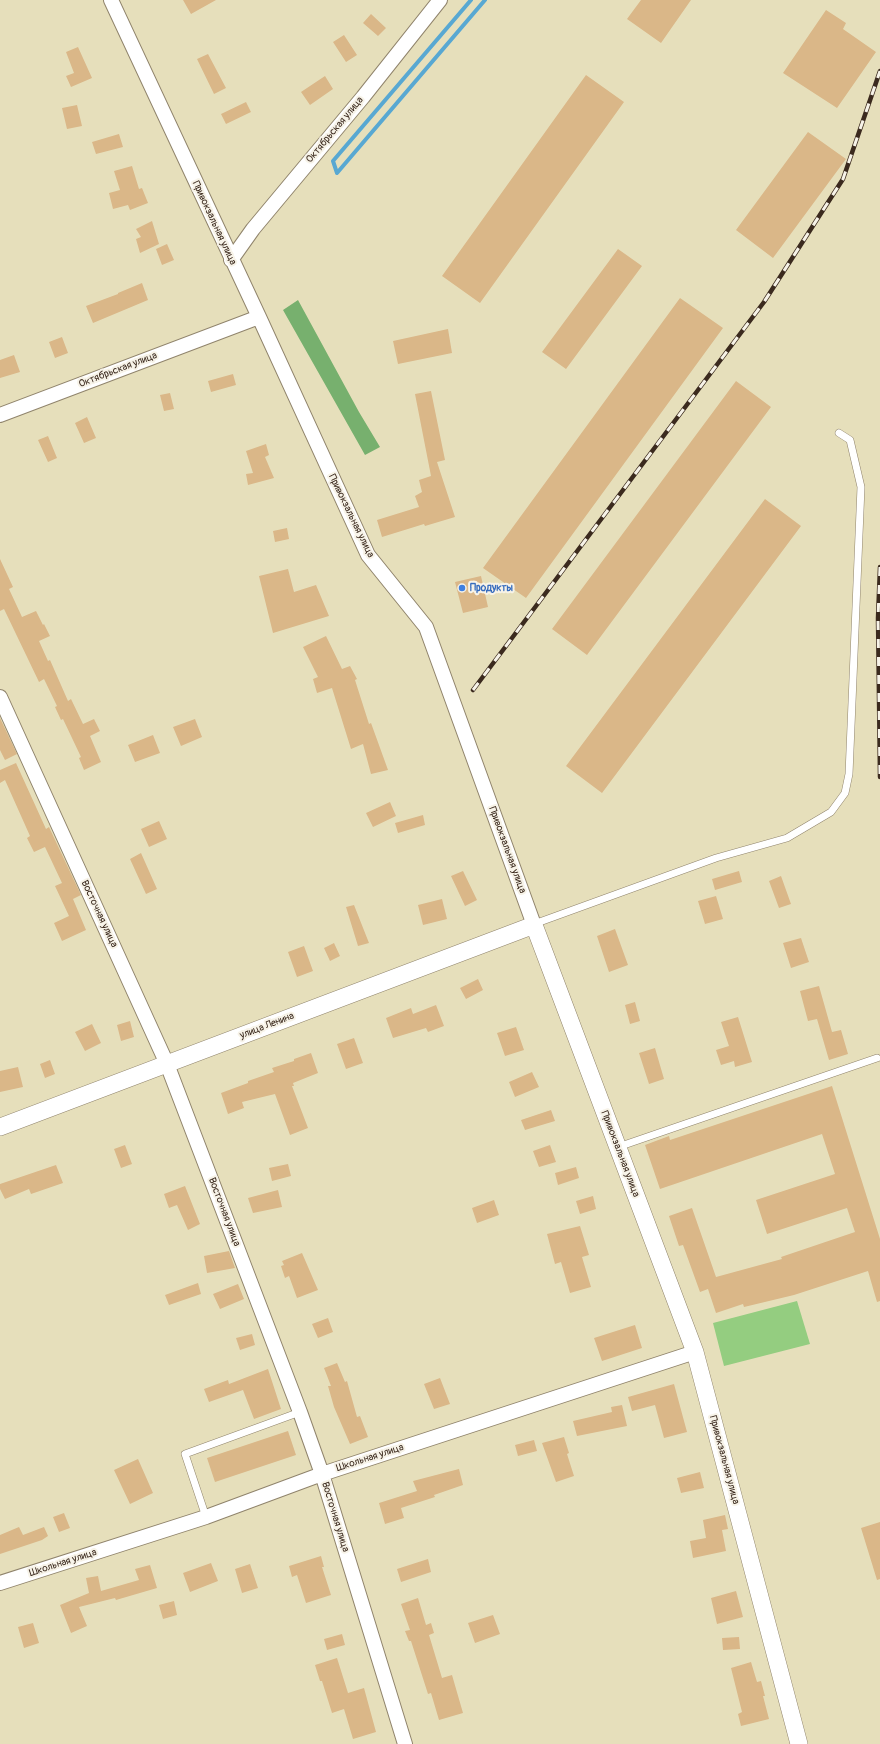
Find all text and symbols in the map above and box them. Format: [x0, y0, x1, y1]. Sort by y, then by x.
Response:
street label: Октябрьская улица [304, 94, 366, 166]
street label: Привокзальная улица [189, 179, 239, 267]
street label: Октябрьская улица [77, 350, 159, 390]
street label: Привокзальная улица [326, 472, 376, 560]
place label: Продукты [470, 582, 513, 594]
marker: Продукты [457, 583, 467, 593]
street label: Привокзальная улица [486, 805, 528, 895]
street label: Восточная улица [78, 878, 120, 950]
street label: улица Ленина [238, 1010, 296, 1042]
street label: Привокзальная улица [598, 1109, 642, 1199]
street label: Восточная улица [205, 1176, 243, 1248]
street label: Привокзальная улица [706, 1414, 742, 1506]
street label: Школьная улица [335, 1441, 405, 1475]
street label: Восточная улица [319, 1480, 351, 1554]
street label: Школьная улица [28, 1546, 98, 1580]

